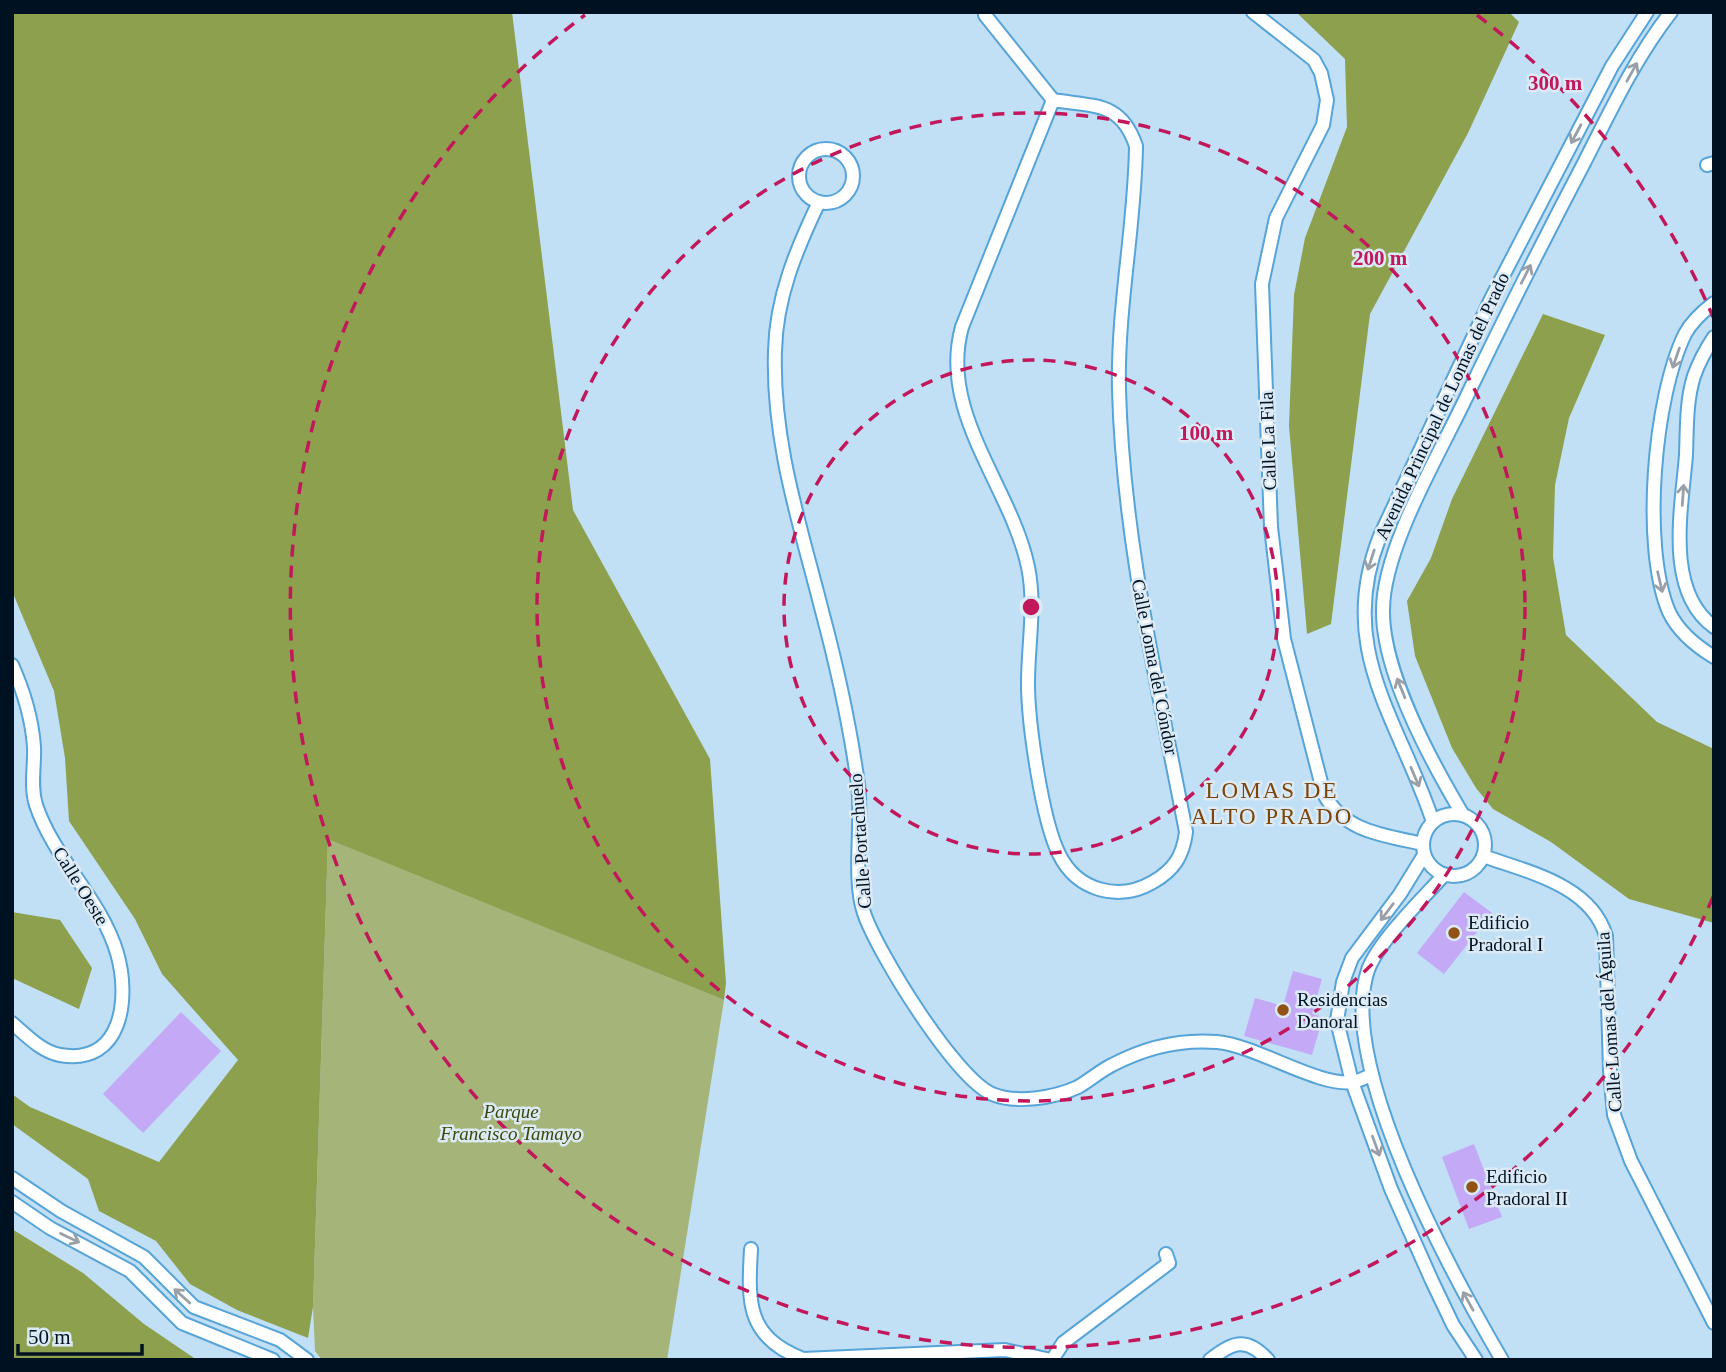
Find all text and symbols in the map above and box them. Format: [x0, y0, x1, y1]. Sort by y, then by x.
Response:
one-way arrow [1625, 63, 1639, 83]
text: 300 m [1528, 71, 1583, 95]
one-way arrow [1569, 124, 1583, 144]
text: 200 m [1353, 246, 1408, 270]
one-way arrow [1520, 264, 1533, 285]
street label: Avenida Principal de Lomas del Prado [1371, 269, 1513, 543]
one-way arrow [1669, 346, 1681, 368]
street label: Calle La Fila [1256, 391, 1280, 491]
text: 100 m [1179, 421, 1234, 445]
one-way arrow [1677, 484, 1690, 507]
one-way arrow [1364, 549, 1377, 571]
one-way arrow [1654, 570, 1668, 593]
street label: Calle Loma del Cóndor [1128, 577, 1182, 757]
centre of rings [1019, 595, 1043, 619]
one-way arrow [1394, 677, 1407, 699]
one-way arrow [1410, 766, 1423, 788]
street label: Calle Portachuelo [845, 773, 875, 909]
district label: LOMAS DE ALTO PRADO [1191, 778, 1353, 829]
street label: Calle Oeste [49, 843, 113, 929]
one-way arrow [1379, 902, 1394, 920]
place label: Edificio Pradoral I [1468, 912, 1543, 955]
marker: Edificio Pradoral I [1446, 925, 1462, 941]
street label: Calle Lomas del Águila [1592, 930, 1626, 1113]
place label: Residencias Danoral [1297, 989, 1388, 1032]
marker: Residencias Danoral [1275, 1002, 1291, 1018]
park label: Parque Francisco Tamayo [439, 1101, 582, 1144]
one-way arrow [1370, 1135, 1383, 1157]
place label: Edificio Pradoral II [1486, 1166, 1568, 1209]
marker: Edificio Pradoral II [1464, 1179, 1480, 1195]
one-way arrow [59, 1231, 80, 1245]
one-way arrow [174, 1288, 191, 1305]
one-way arrow [1461, 1291, 1475, 1311]
scale bar [18, 1312, 142, 1356]
text: 50 m [28, 1325, 71, 1349]

